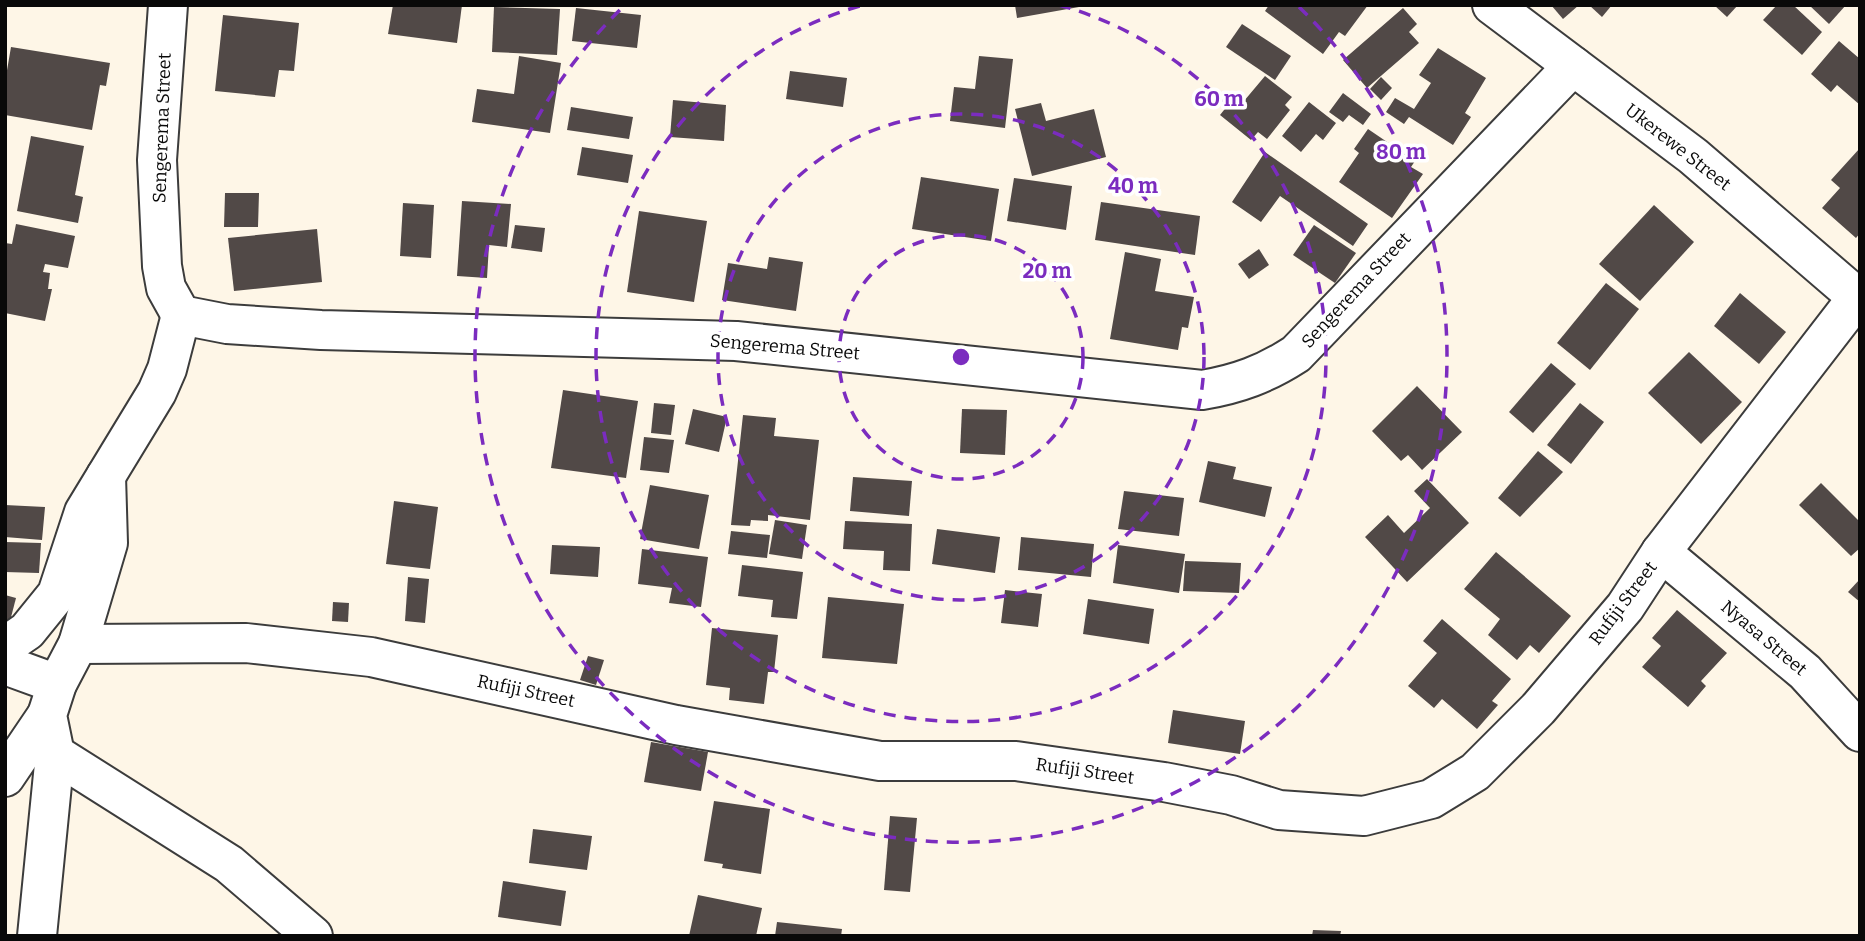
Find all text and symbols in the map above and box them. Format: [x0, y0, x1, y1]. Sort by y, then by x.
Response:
street label: Sengerema Street [148, 52, 176, 203]
text: 60 m [1194, 86, 1244, 112]
street label: Ukerewe Street [1621, 99, 1736, 195]
text: 80 m [1376, 139, 1426, 165]
text: 40 m [1108, 173, 1158, 199]
street label: Sengerema Street [1297, 227, 1416, 352]
text: 20 m [1023, 258, 1071, 284]
street label: Sengerema Street [709, 329, 861, 365]
centre of rings [949, 345, 973, 369]
street label: Rufiji Street [1584, 556, 1662, 649]
street label: Nyasa Street [1716, 596, 1812, 681]
street label: Rufiji Street [475, 670, 577, 712]
street label: Rufiji Street [1034, 753, 1136, 789]

